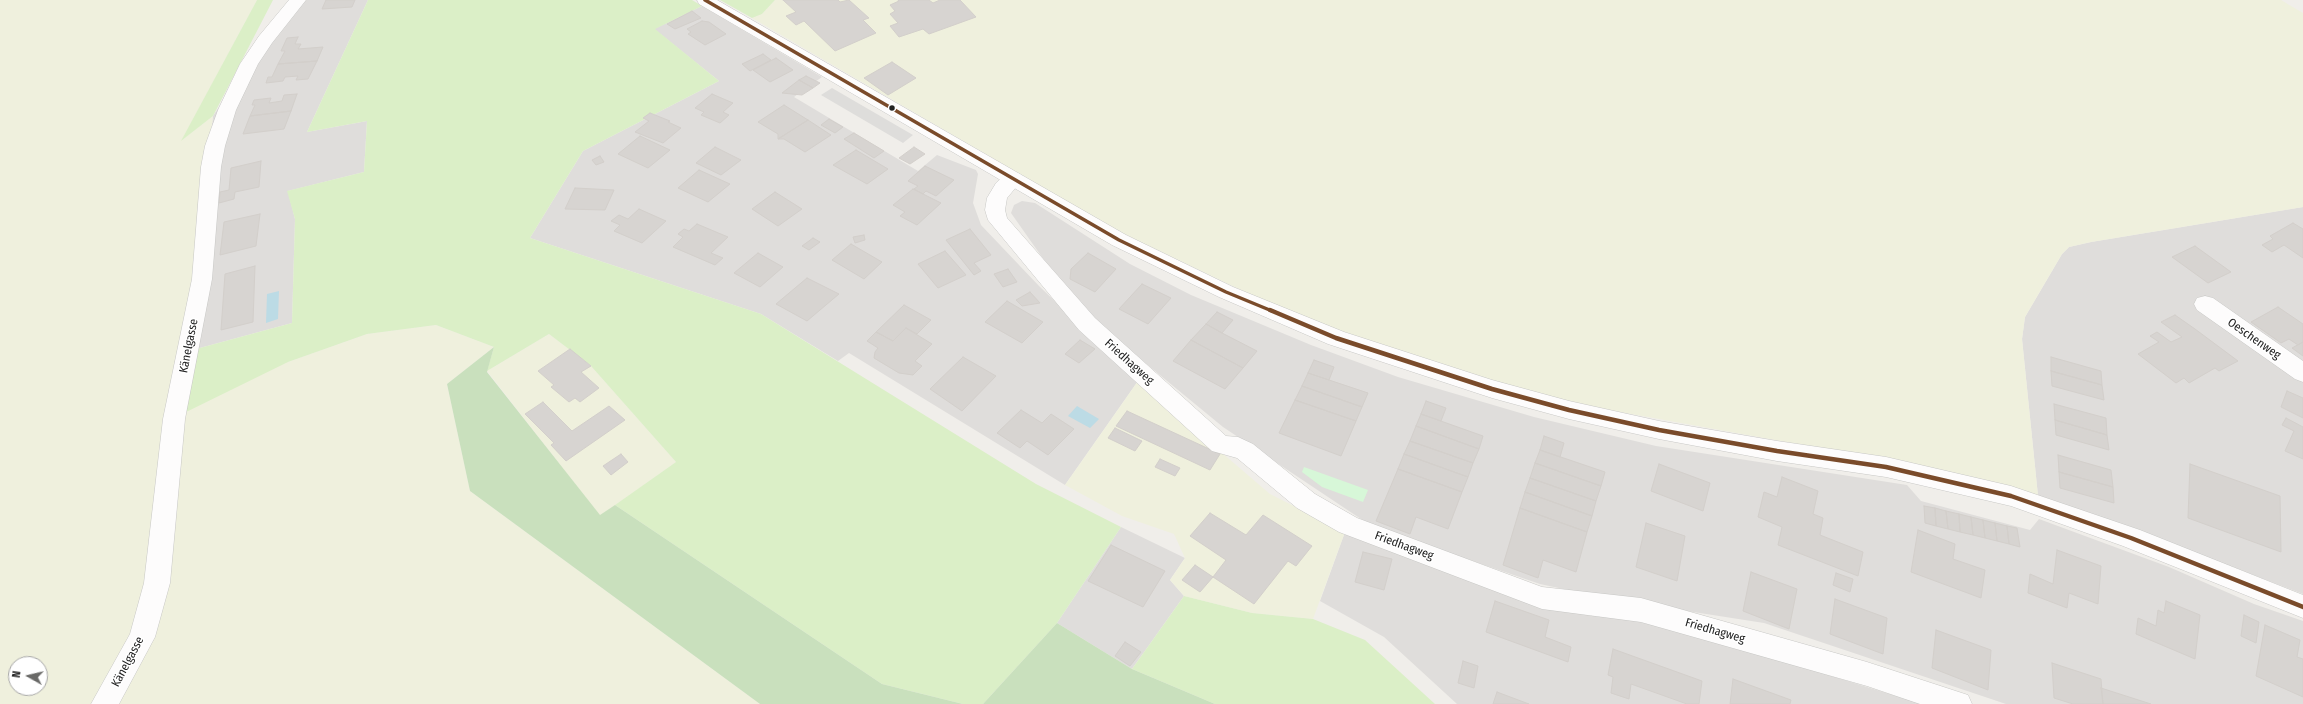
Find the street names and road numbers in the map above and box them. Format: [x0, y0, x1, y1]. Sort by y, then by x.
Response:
street label: Oeschenweg [2225, 315, 2283, 363]
street label: Känelgasse [177, 318, 201, 374]
street label: Friedhagweg [1101, 336, 1157, 388]
street label: Friedhagweg [1373, 529, 1435, 563]
street label: Friedhagweg [1683, 616, 1747, 646]
street label: Känelgasse [109, 634, 147, 690]

